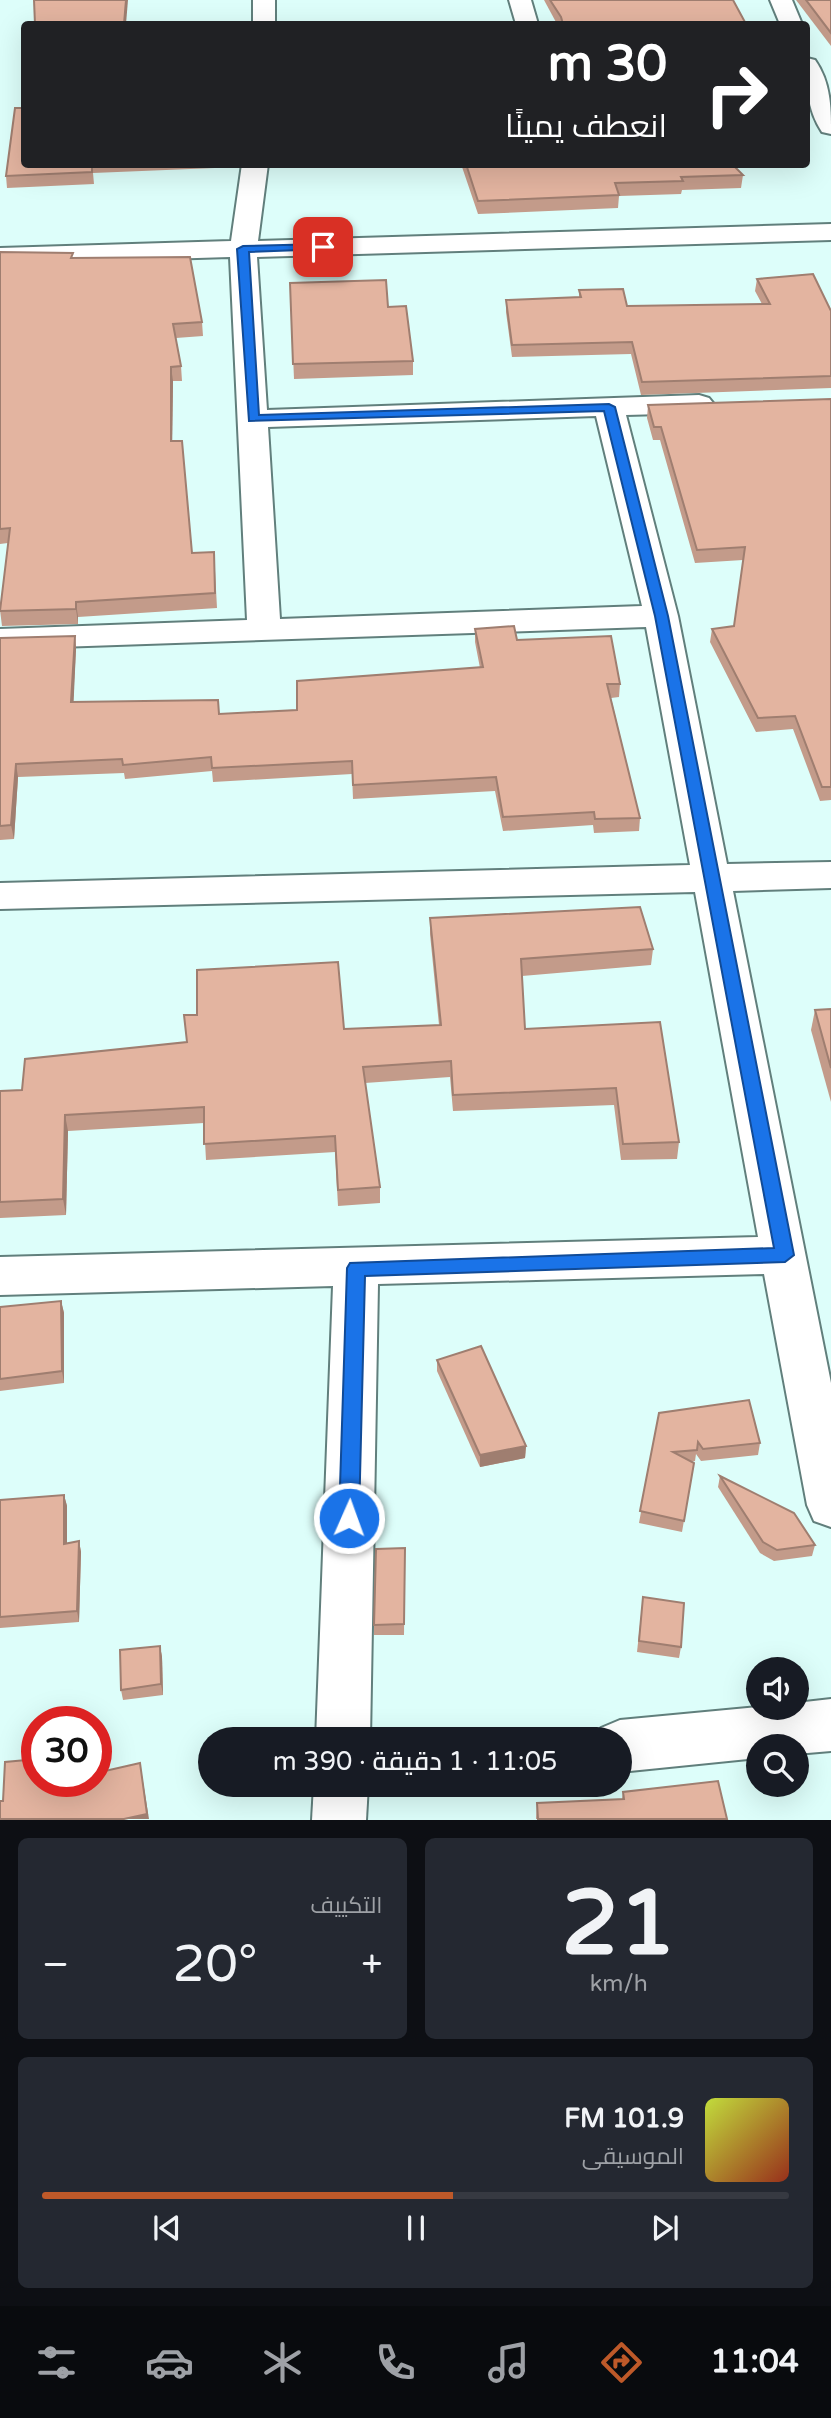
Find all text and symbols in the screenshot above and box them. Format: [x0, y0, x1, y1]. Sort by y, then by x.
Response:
text: 30 m [548, 35, 667, 94]
icon: right [691, 49, 782, 140]
text: انعطف يمينًا [505, 108, 667, 146]
pin [293, 217, 353, 277]
icon: arrive [304, 228, 342, 266]
position arrow [312, 1481, 386, 1555]
map controls [746, 1657, 809, 1797]
button: sound [746, 1657, 809, 1720]
speed limit sign: 30 [21, 1706, 112, 1797]
button: search [746, 1734, 809, 1797]
text: 11:05 · 1 دقيقة · 390 m [273, 1746, 557, 1777]
text: 21 [562, 1869, 676, 1979]
text: التكييف [310, 1892, 383, 1920]
text: 20° [173, 1933, 258, 1996]
text: − [42, 1942, 69, 1988]
text: + [361, 1942, 382, 1988]
text: km/h [590, 1970, 648, 1998]
text: 101.9 FM [564, 2103, 684, 2134]
text: الموسيقى [582, 2143, 684, 2171]
icon: previous [148, 2209, 186, 2247]
icon: pause [397, 2209, 435, 2247]
icon: next [646, 2209, 684, 2247]
icon: filters [32, 2338, 81, 2387]
icon: car [145, 2338, 194, 2387]
icon: climate [258, 2338, 307, 2387]
icon: phone [371, 2338, 420, 2387]
icon: music [484, 2338, 533, 2387]
icon: directions [597, 2338, 646, 2387]
text: 11:04 [710, 2343, 799, 2381]

